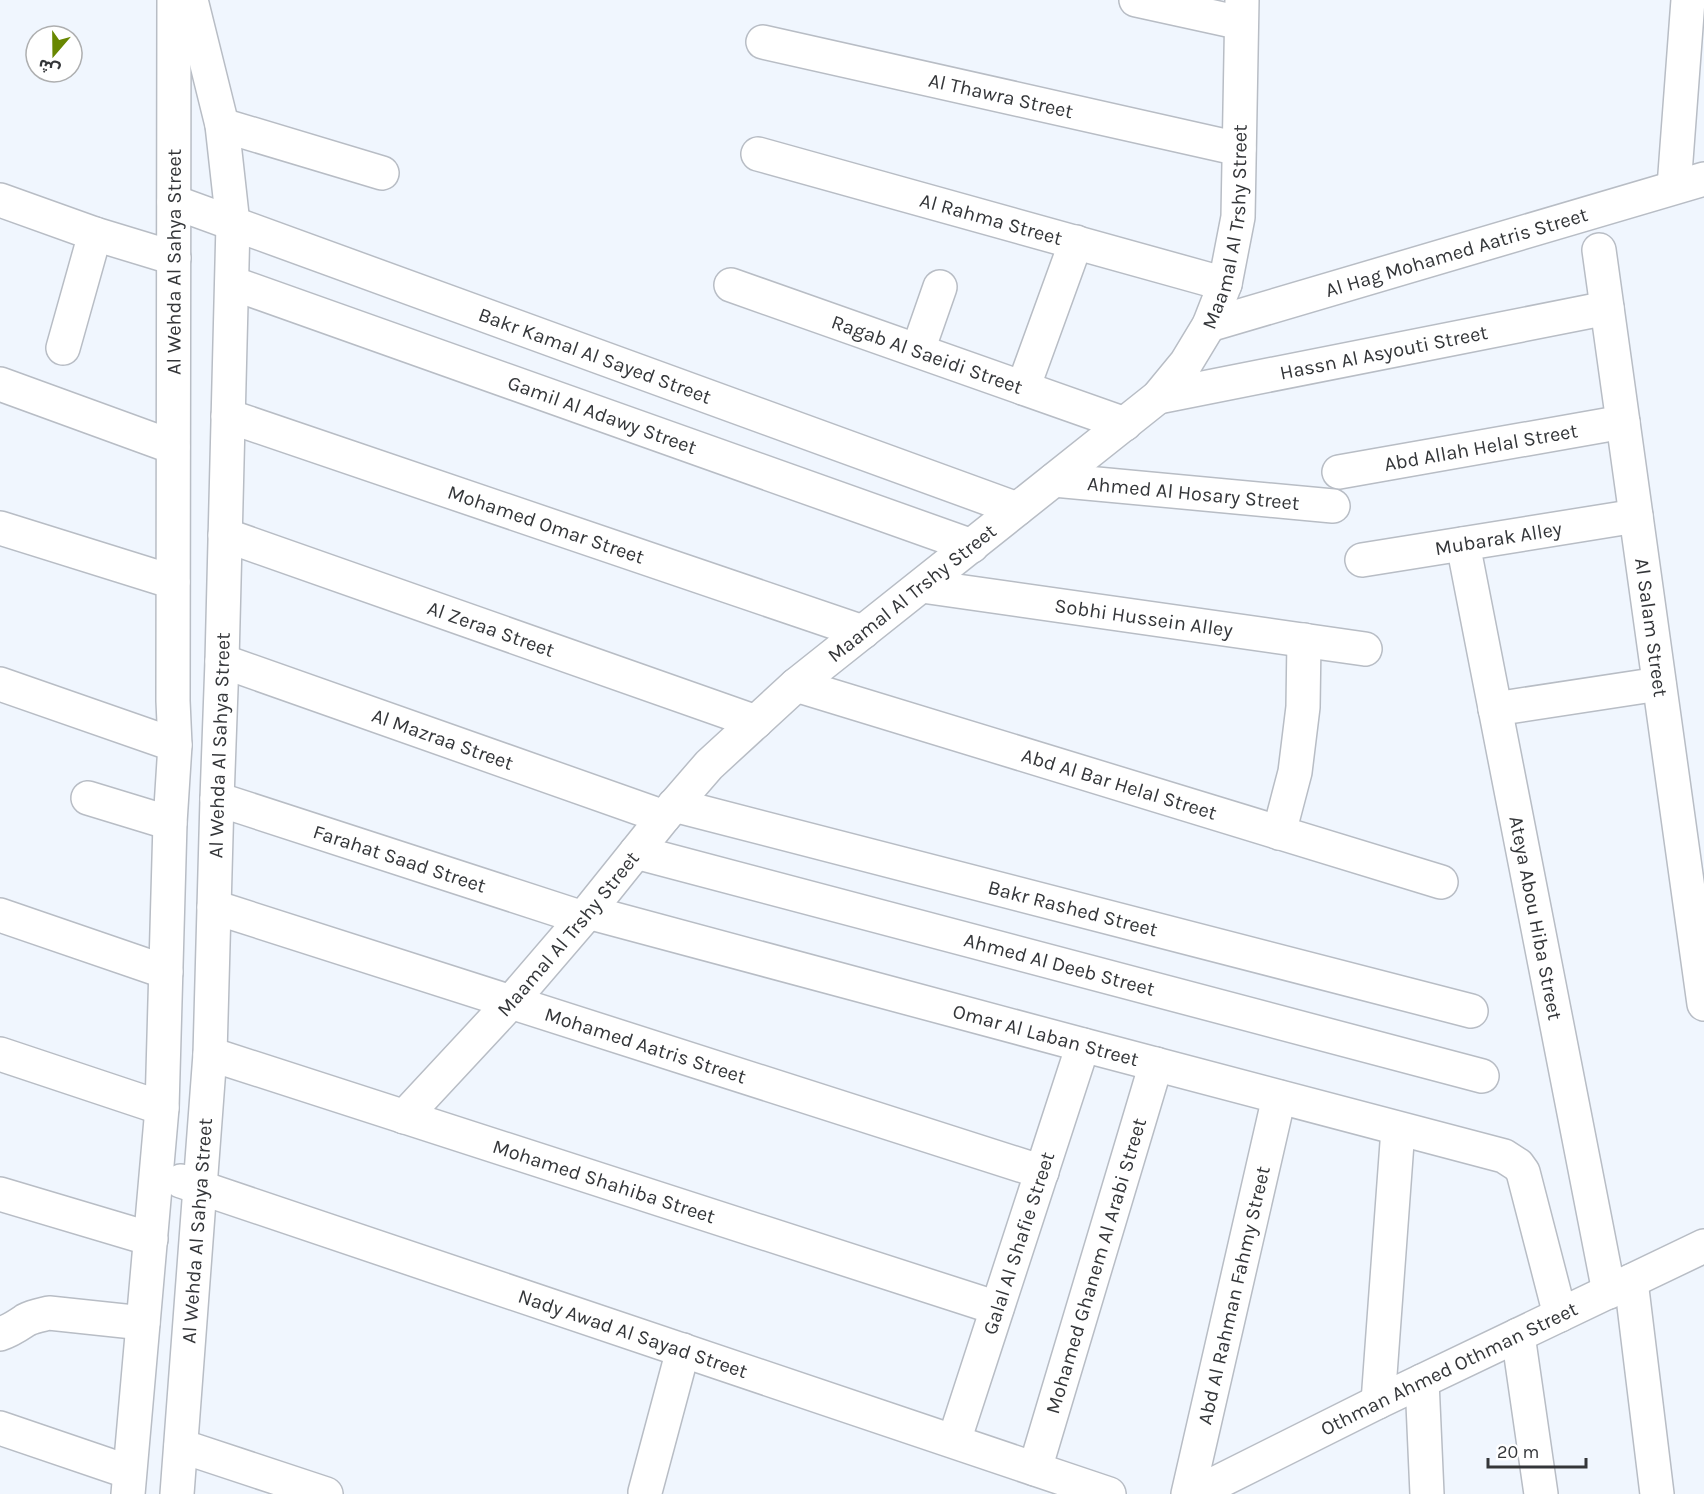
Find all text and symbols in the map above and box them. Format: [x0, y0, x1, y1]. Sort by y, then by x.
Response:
north arrow [24, 24, 84, 84]
text: ش [35, 55, 63, 80]
street label: Al Thawra Street [927, 68, 1076, 123]
street label: Maamal Al Trshy Street [1197, 124, 1251, 332]
street label: Al Wehda Al Sahya Street [162, 148, 185, 375]
street label: Al Rahma Street [917, 188, 1065, 250]
street label: Al Hag Mohamed Aatris Street [1323, 202, 1591, 302]
street label: Bakr Kamal Al Sayed Street [475, 302, 715, 408]
street label: Ragab Al Saeidi Street [829, 310, 1026, 399]
street label: Hassn Al Asyouti Street [1278, 320, 1490, 384]
street label: Gamil Al Adawy Street [505, 371, 700, 459]
street label: Abd Allah Helal Street [1382, 419, 1580, 475]
street label: Ahmed Al Hosary Street [1086, 472, 1301, 514]
street label: Mohamed Omar Street [445, 480, 648, 568]
street label: Mubarak Alley [1433, 517, 1564, 560]
street label: Maamal Al Trshy Street [823, 519, 1001, 667]
street label: Al Salam Street [1631, 556, 1673, 699]
street label: Sobhi Hussein Alley [1053, 594, 1234, 642]
street label: Al Zeraa Street [424, 596, 558, 662]
street label: Al Wehda Al Sahya Street [204, 632, 234, 859]
street label: Al Mazraa Street [369, 703, 517, 775]
street label: Abd Al Bar Helal Street [1019, 743, 1220, 824]
street label: Ateya Abou Hiba Street [1505, 814, 1567, 1022]
street label: Farahat Saad Street [310, 820, 489, 897]
street label: Maamal Al Trshy Street [492, 846, 644, 1021]
street label: Bakr Rashed Street [986, 875, 1161, 941]
street label: Ahmed Al Deeb Street [962, 928, 1158, 1000]
street label: Omar Al Laban Street [950, 999, 1142, 1071]
street label: Mohamed Aatris Street [542, 1002, 749, 1088]
street label: Mohamed Ghanem Al Arabi Street [1041, 1115, 1151, 1417]
street label: Al Wehda Al Sahya Street [177, 1117, 217, 1344]
street label: Mohamed Shahiba Street [490, 1135, 719, 1228]
street label: Galal Al Shafie Street [978, 1149, 1059, 1337]
street label: Abd Al Rahman Fahmy Street [1193, 1163, 1274, 1427]
street label: Nady Awad Al Sayad Street [515, 1284, 751, 1383]
street label: Othman Ahmed Othman Street [1317, 1297, 1581, 1440]
scale bar [1488, 1431, 1586, 1469]
text: 20 m [1497, 1441, 1539, 1463]

